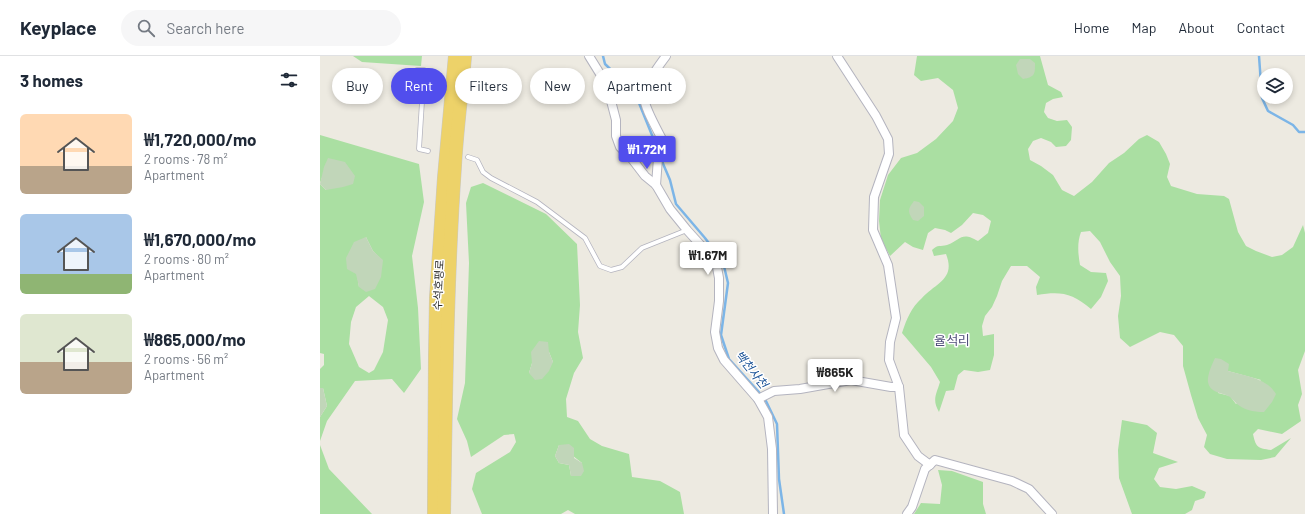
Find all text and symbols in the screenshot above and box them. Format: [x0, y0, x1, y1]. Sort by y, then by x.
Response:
search box [121, 10, 401, 46]
text: Keyplace [20, 16, 97, 39]
icon: search [135, 17, 157, 39]
text: Search here [167, 19, 245, 37]
text: Home [1074, 19, 1110, 36]
text: Map [1132, 19, 1156, 36]
text: About [1178, 19, 1215, 36]
text: Contact [1237, 19, 1285, 36]
chip: Buy [332, 68, 383, 104]
chip: Rent [391, 68, 447, 104]
chip: Filters [455, 68, 522, 104]
chip: New [530, 68, 585, 104]
chip: Apartment [593, 68, 686, 104]
map controls [1257, 68, 1293, 104]
button: layers [1257, 68, 1293, 104]
icon: filters [278, 69, 300, 91]
text: 3 homes [20, 70, 83, 90]
text: ₩1,720,000/mo [144, 129, 257, 149]
icon: home [52, 130, 100, 178]
pin: ₩1.72M [614, 136, 680, 170]
text: ₩1.72M [628, 141, 666, 157]
text: 2 rooms · 78 m² [144, 151, 228, 167]
text: Apartment [144, 167, 205, 183]
text: ₩1,670,000/mo [144, 229, 256, 249]
icon: home [52, 230, 100, 278]
pin: ₩1.67M [675, 242, 741, 276]
text: ₩1.67M [689, 247, 727, 263]
text: 2 rooms · 80 m² [144, 251, 229, 267]
street label: 수석호평로 [430, 259, 446, 311]
text: Apartment [144, 267, 205, 283]
text: ₩865,000/mo [144, 329, 246, 349]
icon: home [52, 330, 100, 378]
district label: 율석리 [934, 332, 970, 348]
water label: 백천사천 [733, 347, 773, 392]
text: 2 rooms · 56 m² [144, 351, 228, 367]
pin: ₩865K [807, 359, 863, 393]
text: ₩865K [817, 364, 853, 380]
text: Apartment [144, 367, 205, 383]

